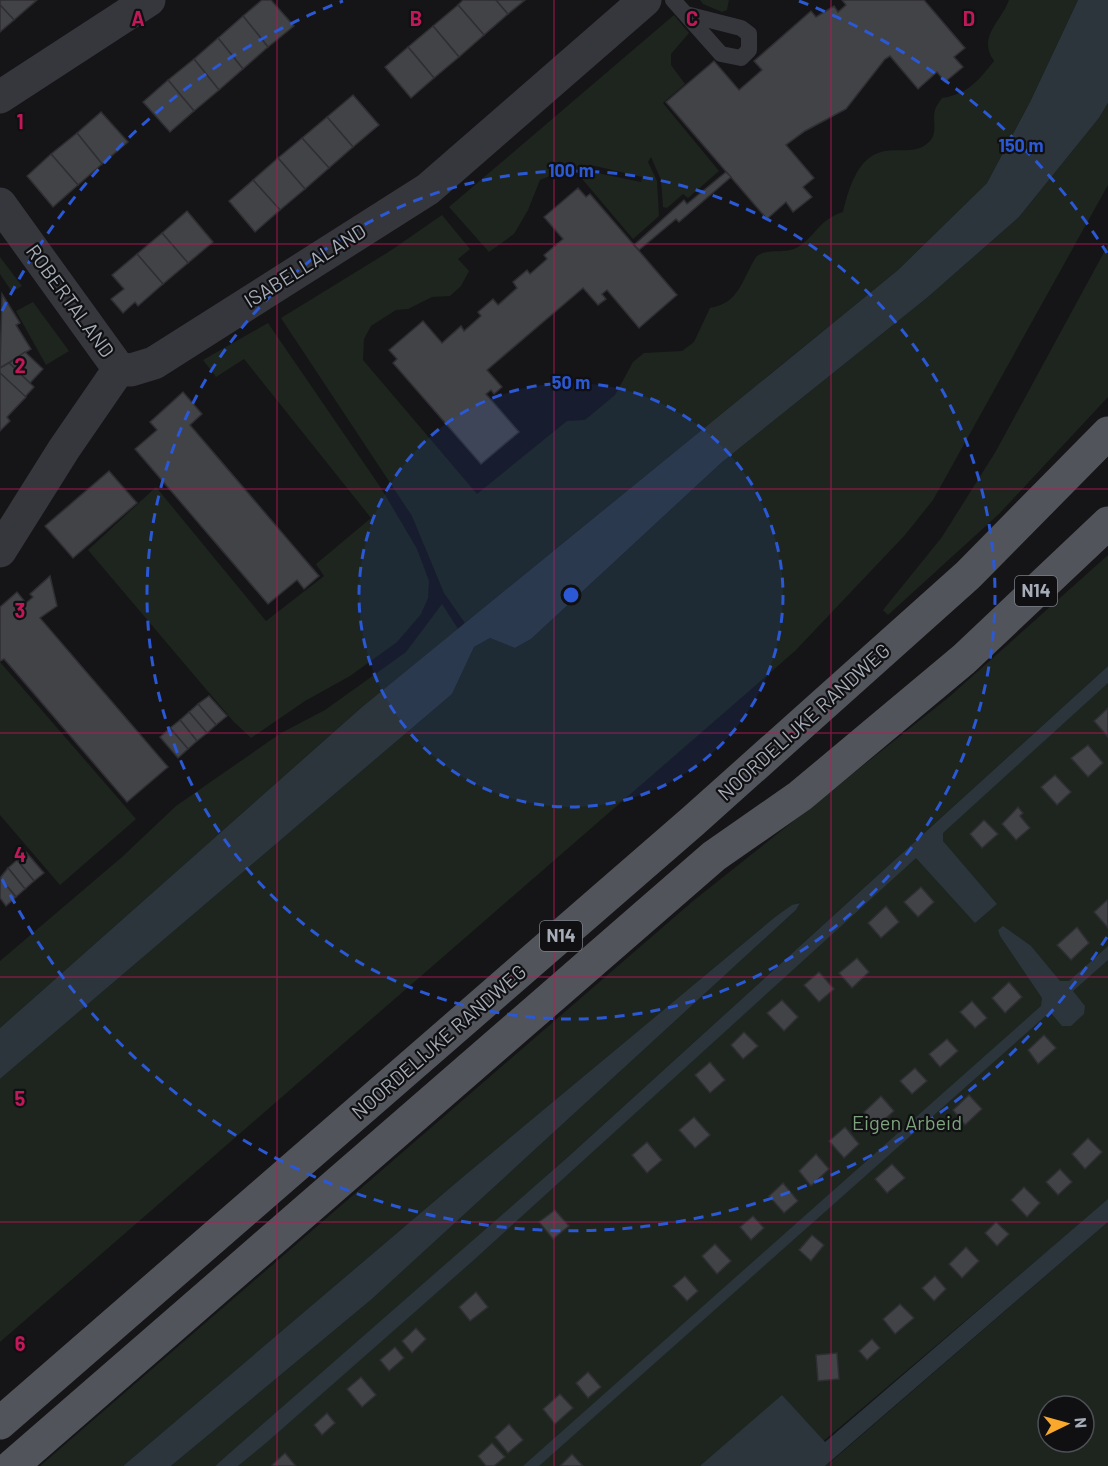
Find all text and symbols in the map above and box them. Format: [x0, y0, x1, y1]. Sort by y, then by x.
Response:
text: A [131, 6, 145, 30]
text: B [410, 6, 422, 30]
text: C [686, 6, 698, 30]
text: D [963, 6, 975, 30]
text: 1 [16, 109, 24, 133]
text: 150 m [999, 134, 1043, 156]
text: 100 m [548, 159, 594, 181]
street label: ISABELLALAND [239, 218, 370, 312]
street label: ROBERTALAND [22, 239, 120, 362]
text: 2 [14, 353, 26, 377]
text: 50 m [552, 371, 590, 393]
road number: N14 [1015, 576, 1057, 606]
centre of rings [561, 585, 581, 605]
text: 3 [15, 598, 25, 622]
street label: NOORDELIJKE RANDWEG [712, 638, 894, 805]
text: 4 [14, 842, 26, 866]
road number: N14 [540, 921, 582, 951]
street label: NOORDELIJKE RANDWEG [346, 959, 531, 1124]
text: 5 [15, 1086, 26, 1110]
park label: Eigen Arbeid [852, 1110, 962, 1134]
text: 6 [15, 1331, 26, 1355]
north arrow [1036, 1394, 1096, 1454]
text: N [1072, 1417, 1091, 1429]

